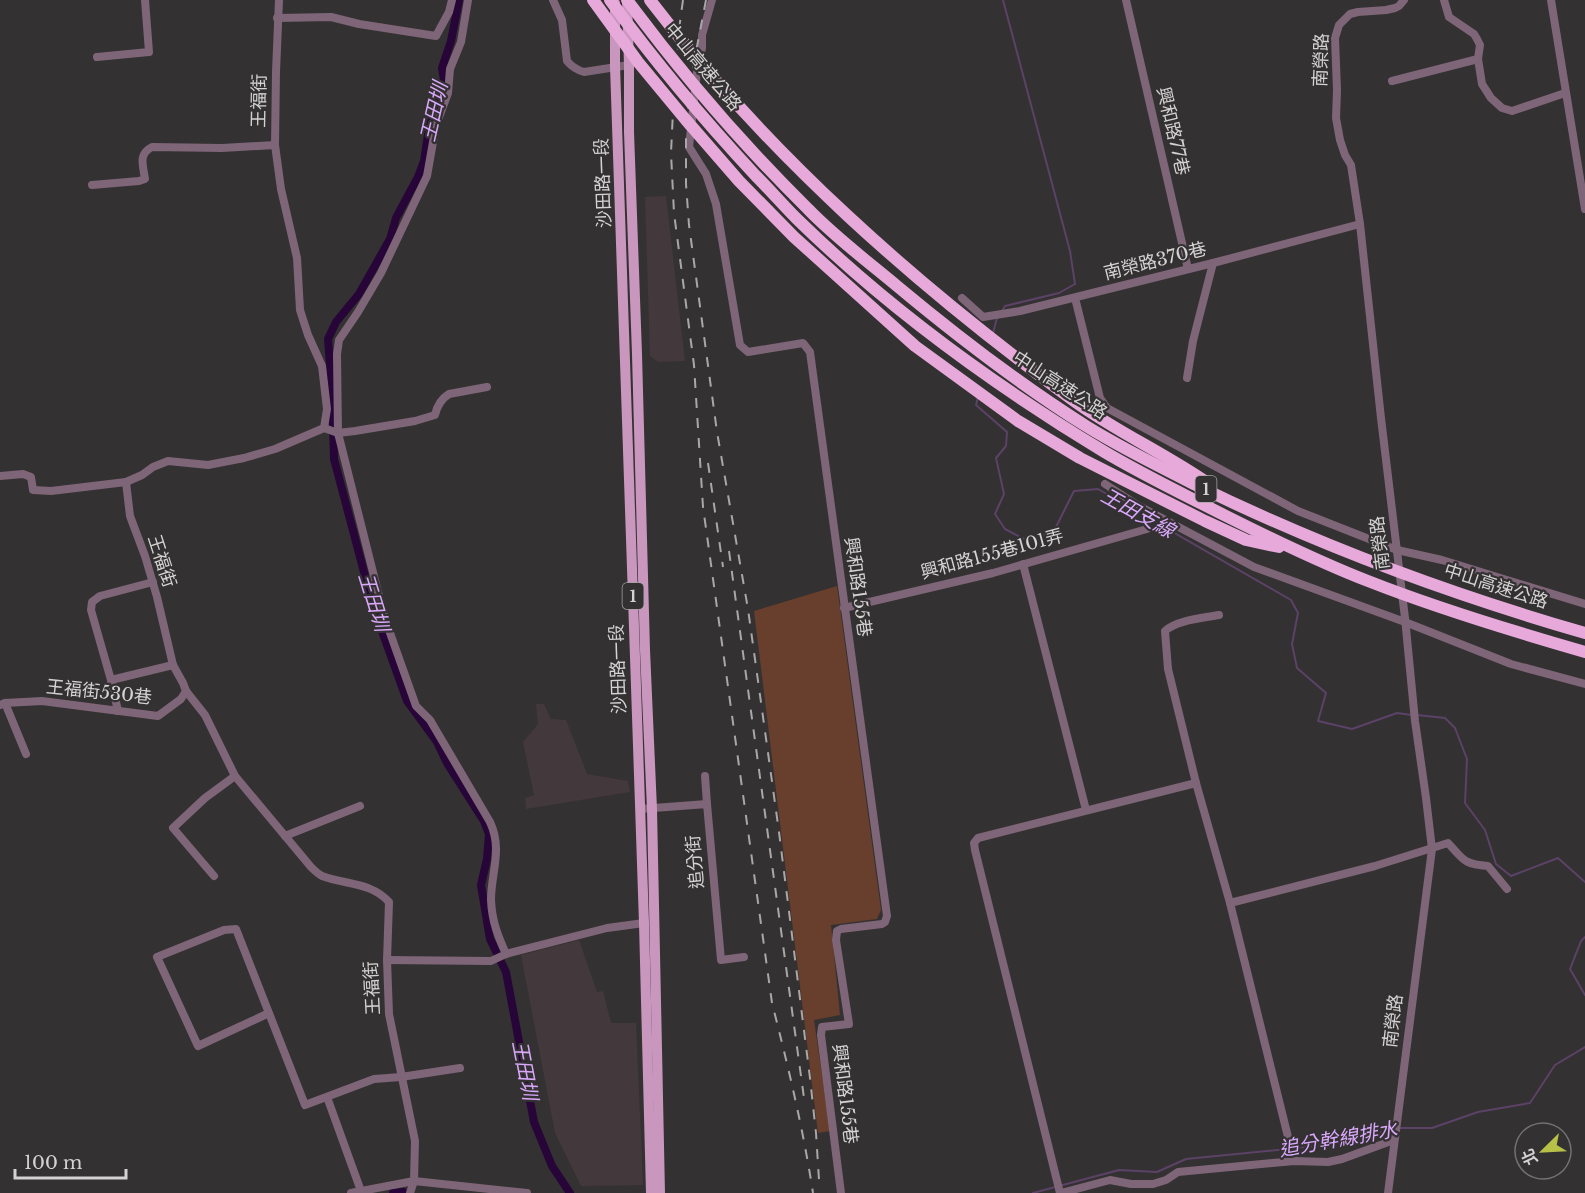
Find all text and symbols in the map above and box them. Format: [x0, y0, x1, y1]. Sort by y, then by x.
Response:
street label: 中山高速公路 [660, 19, 746, 115]
street label: 南榮路 [1309, 33, 1333, 87]
street label: 王福街 [248, 74, 270, 128]
water label: 王田圳 [416, 77, 453, 144]
street label: 興和路77巷 [1152, 85, 1194, 177]
street label: 沙田路一段 [590, 138, 616, 228]
street label: 南榮路370巷 [1101, 238, 1209, 284]
street label: 中山高速公路 [1009, 346, 1111, 424]
road number: 1 [1196, 476, 1216, 502]
water label: 王田支線 [1097, 483, 1181, 544]
street label: 南榮路 [1366, 515, 1394, 571]
street label: 興和路155巷101弄 [918, 524, 1066, 584]
street label: 王福街 [143, 532, 181, 590]
street label: 興和路155巷 [840, 536, 876, 638]
street label: 中山高速公路 [1441, 559, 1551, 613]
water label: 王田圳 [354, 570, 395, 637]
road number: 1 [622, 583, 644, 609]
street label: 沙田路一段 [605, 624, 631, 714]
street label: 王福街530巷 [45, 676, 153, 708]
street label: 追分街 [682, 834, 708, 890]
street label: 王福街 [360, 960, 384, 1016]
street label: 南榮路 [1379, 993, 1407, 1049]
water label: 王田圳 [507, 1038, 543, 1105]
street label: 興和路155巷 [828, 1043, 862, 1145]
water label: 追分幹線排水 [1277, 1117, 1400, 1161]
north arrow [1513, 1121, 1573, 1181]
scale bar [15, 1142, 126, 1180]
text: 北 [1517, 1146, 1542, 1168]
text: 100 m [24, 1152, 82, 1174]

